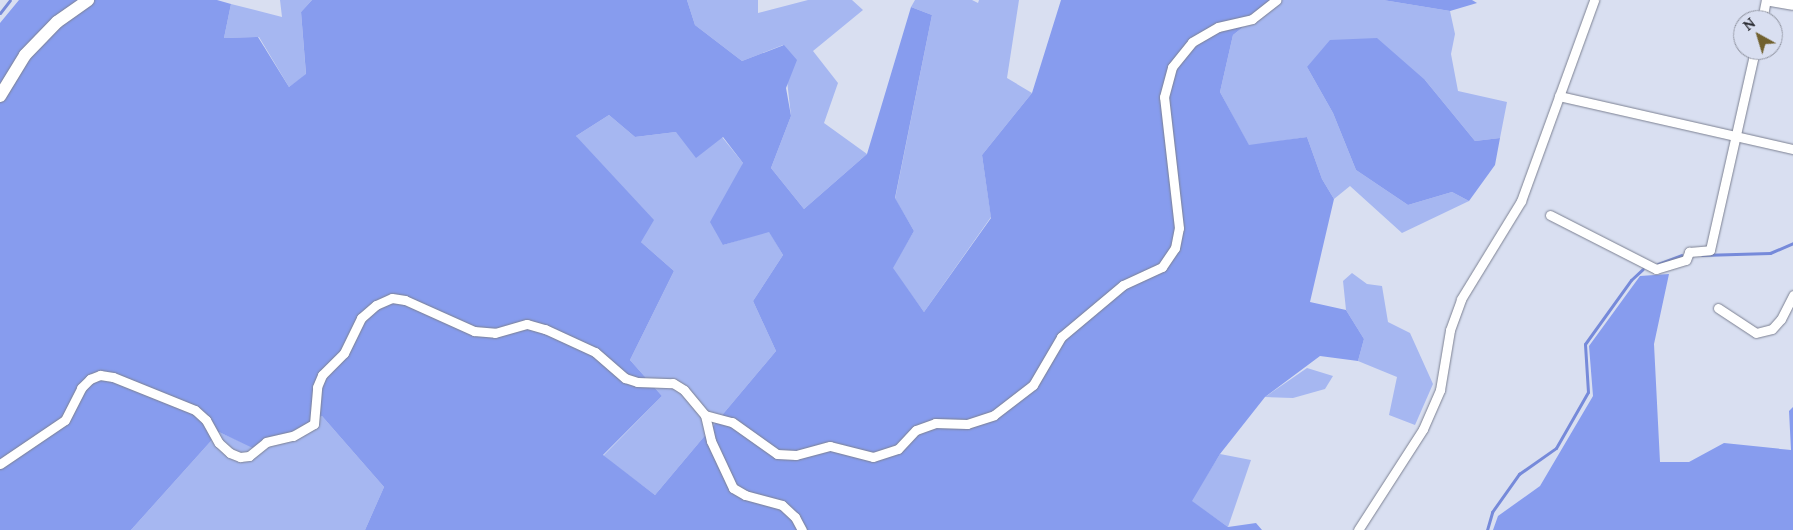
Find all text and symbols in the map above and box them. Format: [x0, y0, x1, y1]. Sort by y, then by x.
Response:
north arrow [1733, 10, 1783, 60]
text: N [1739, 14, 1759, 35]

